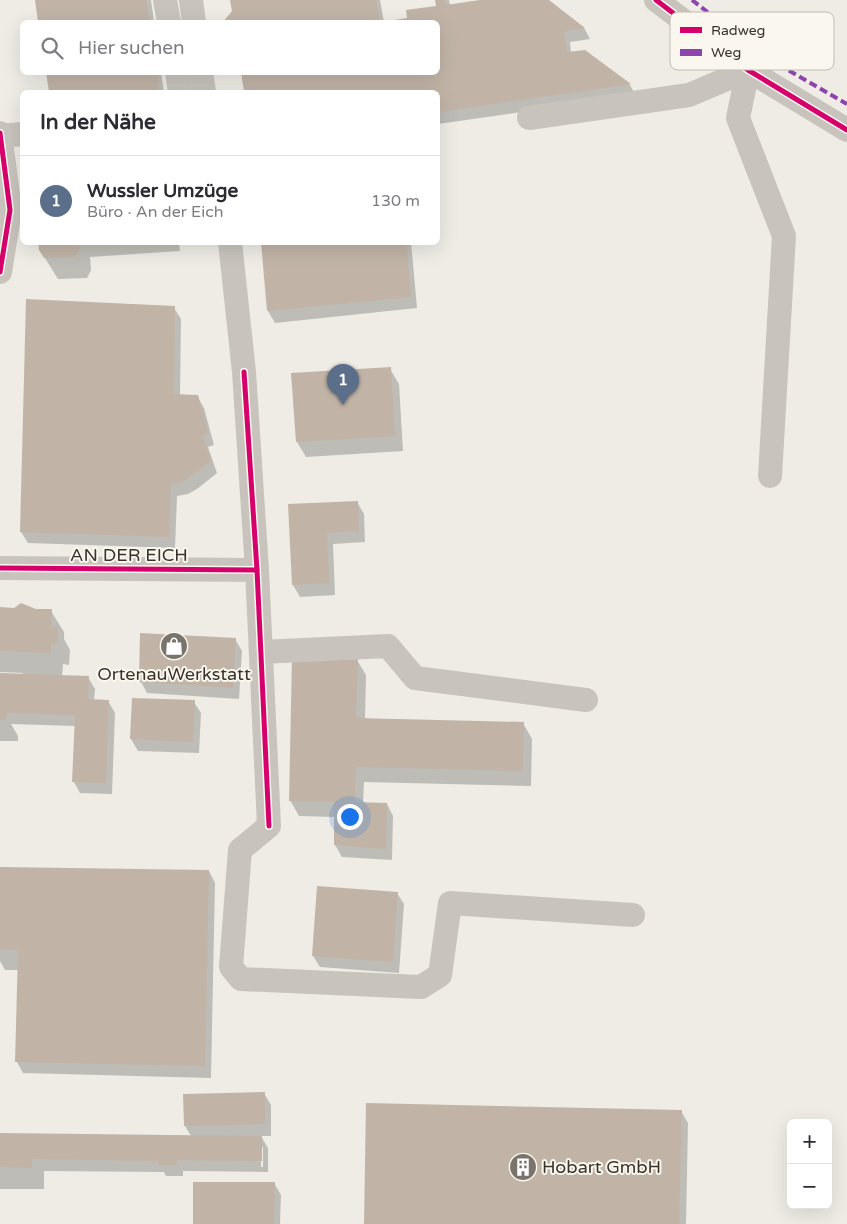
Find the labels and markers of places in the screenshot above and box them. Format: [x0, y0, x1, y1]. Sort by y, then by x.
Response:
pin: 1 [327, 364, 359, 405]
shop icon: OrtenauWerkstatt [159, 631, 189, 661]
place label: OrtenauWerkstatt [97, 663, 251, 685]
building icon: Hobart GmbH [508, 1152, 538, 1182]
place label: Hobart GmbH [542, 1156, 661, 1178]

